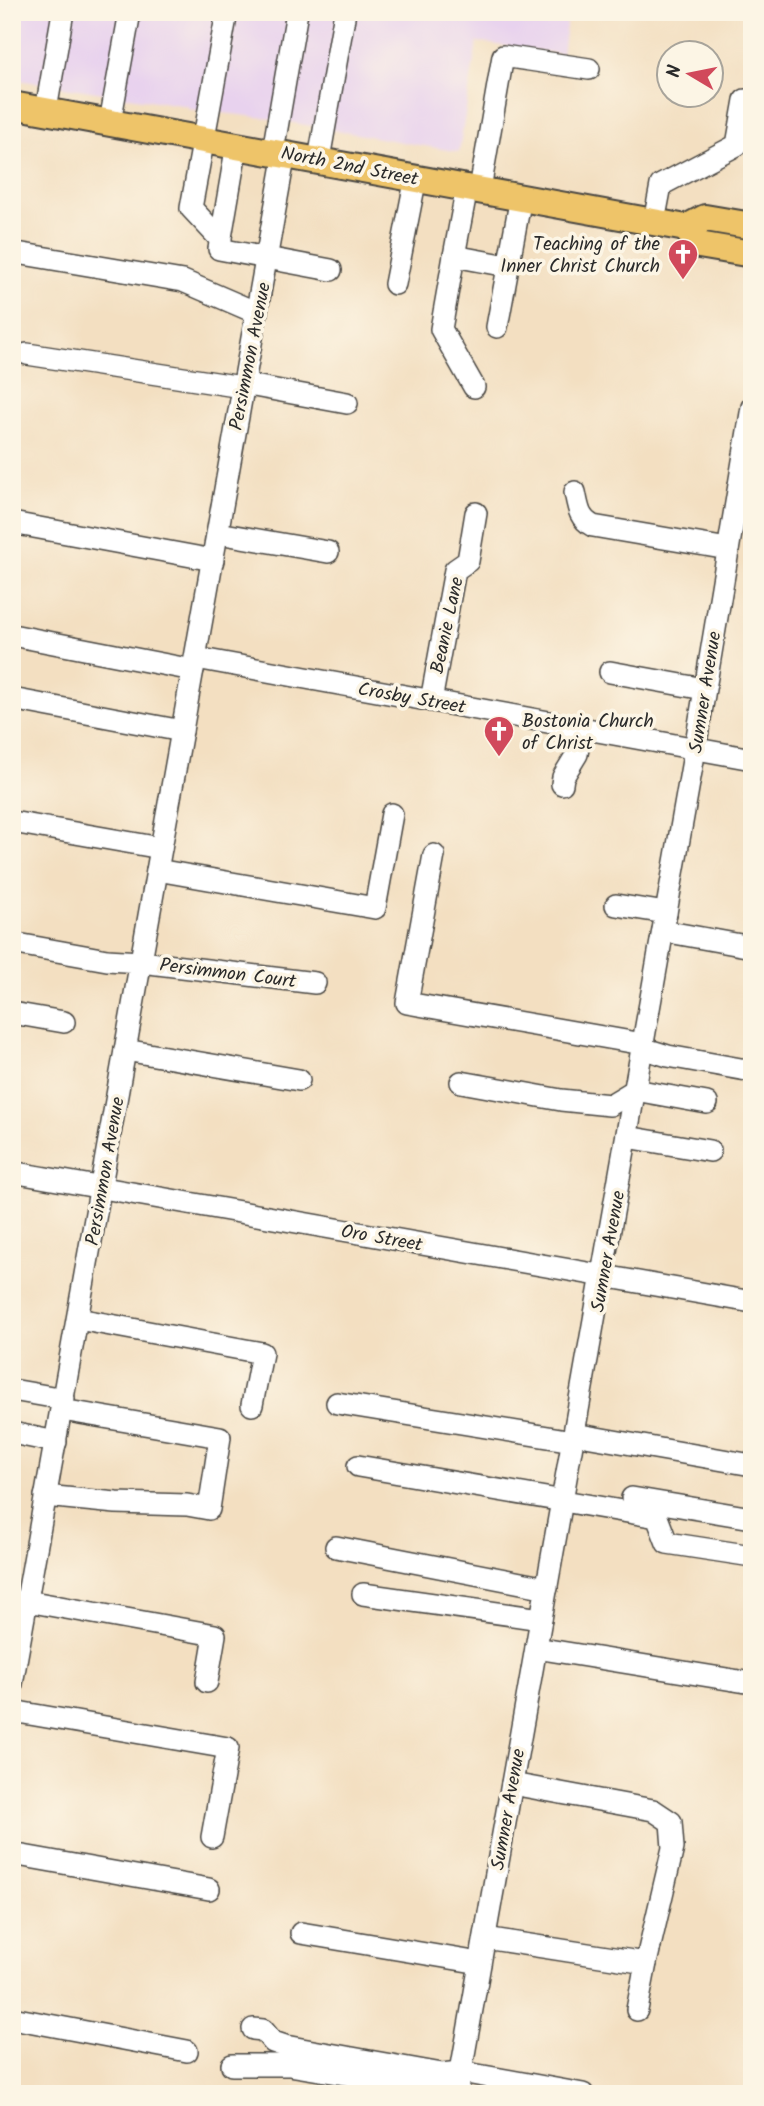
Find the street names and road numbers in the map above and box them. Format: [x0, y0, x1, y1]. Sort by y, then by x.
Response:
street label: North 2nd Street [278, 139, 422, 195]
street label: Persimmon Avenue [222, 279, 280, 433]
street label: Beanie Lane [423, 574, 473, 677]
street label: Sumner Avenue [682, 629, 730, 755]
street label: Crosby Street [355, 675, 469, 723]
street label: Persimmon Court [158, 951, 298, 997]
street label: Persimmon Avenue [78, 1094, 134, 1248]
street label: Sumner Avenue [584, 1188, 634, 1314]
street label: Oro Street [338, 1217, 425, 1261]
street label: Sumner Avenue [484, 1746, 534, 1872]

